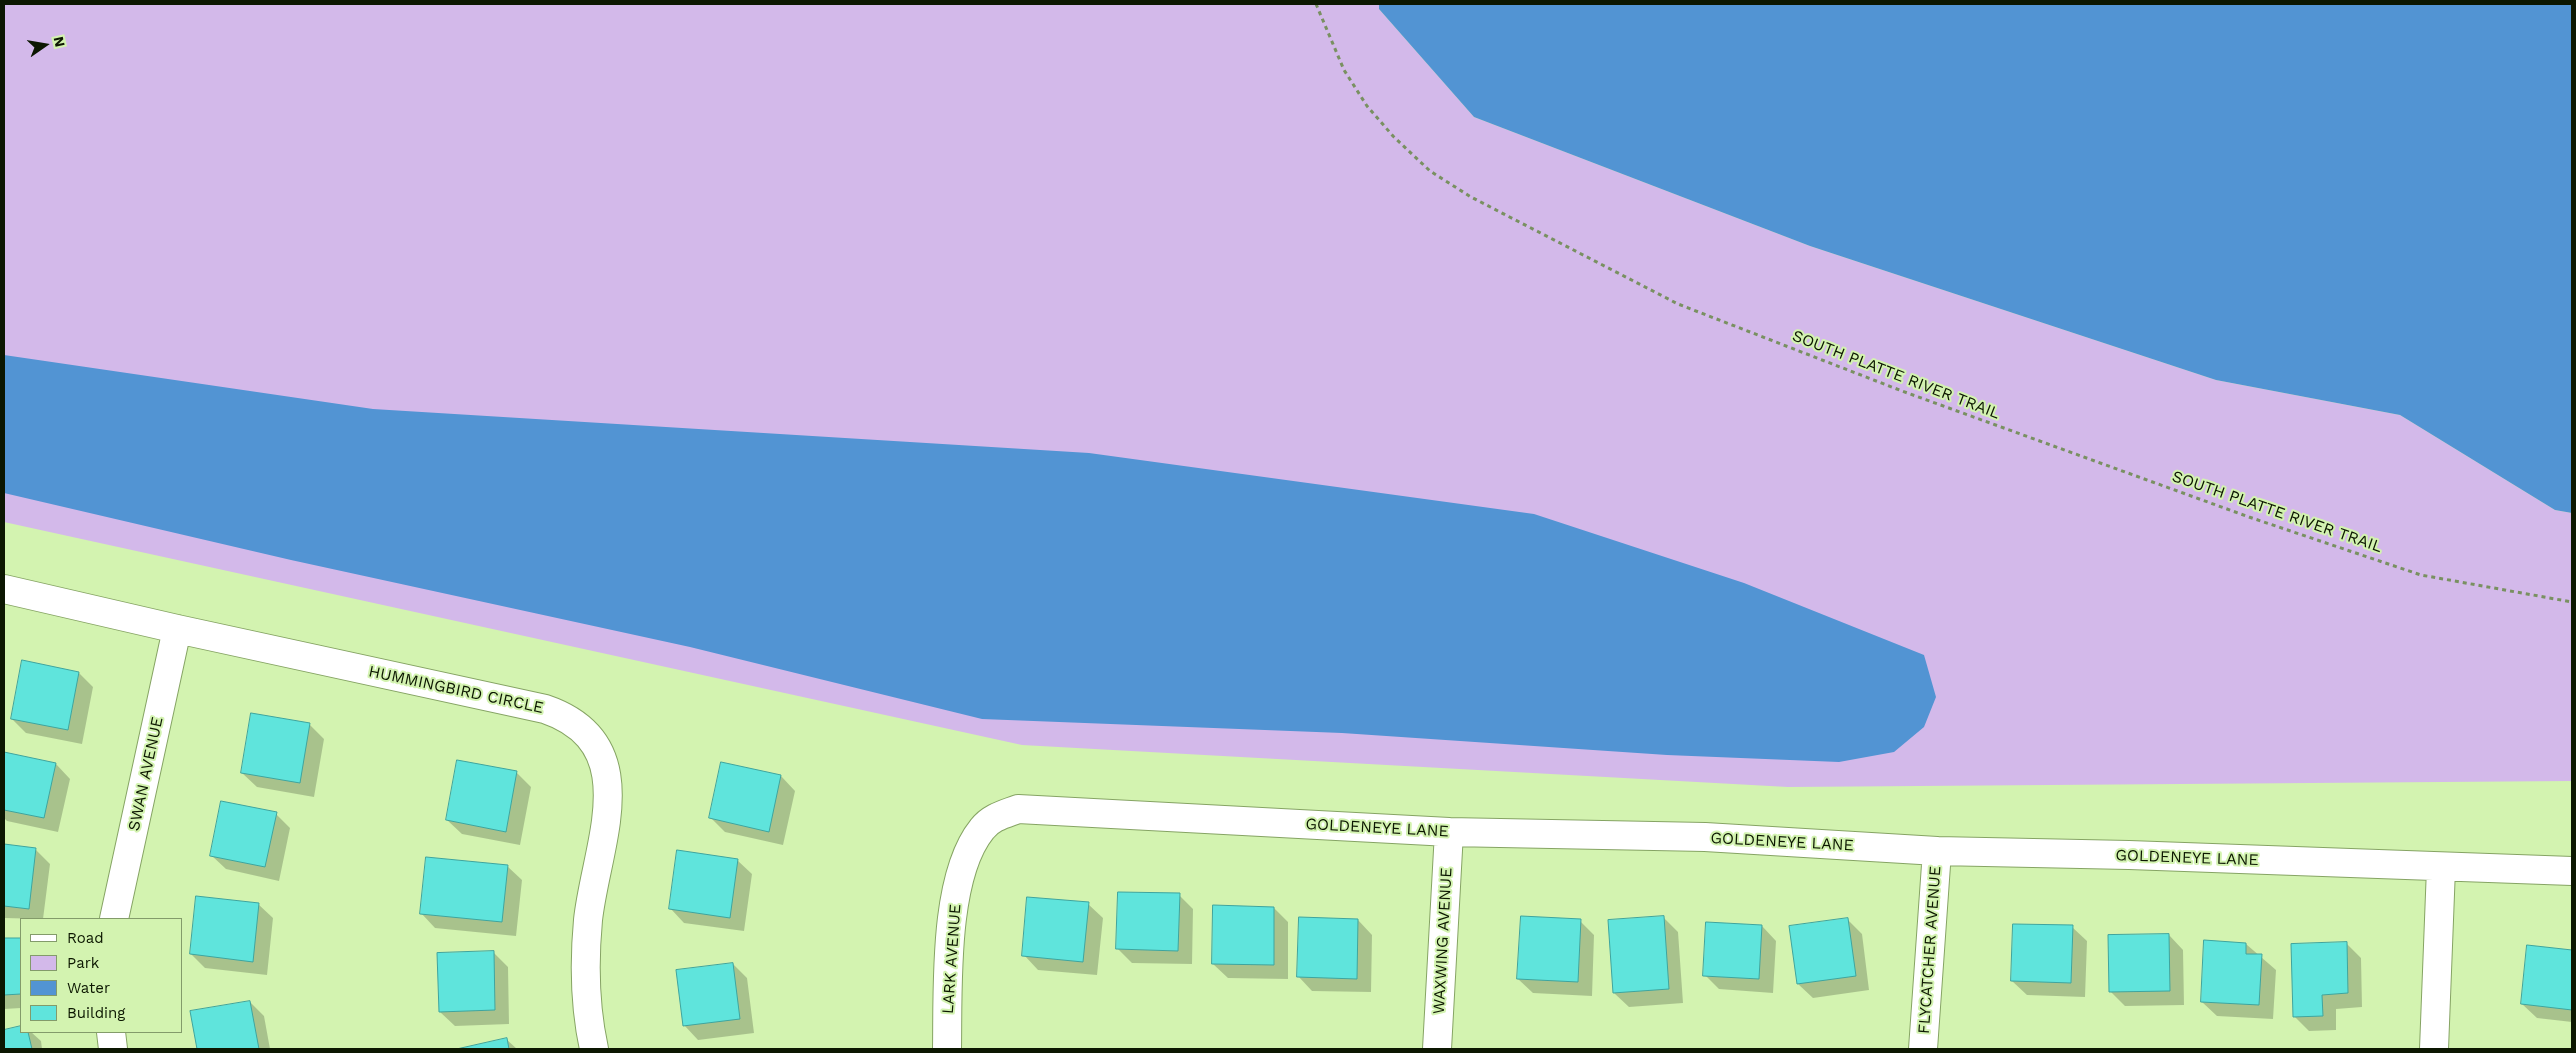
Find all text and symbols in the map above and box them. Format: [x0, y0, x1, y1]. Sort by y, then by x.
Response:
north arrow [20, 20, 70, 70]
text: N [51, 35, 69, 48]
street label: SOUTH PLATTE RIVER TRAIL [1789, 326, 2003, 424]
street label: SOUTH PLATTE RIVER TRAIL [2169, 467, 2385, 557]
street label: HUMMINGBIRD CIRCLE [367, 662, 545, 718]
street label: SWAN AVENUE [125, 715, 167, 833]
street label: GOLDENEYE LANE [1305, 815, 1449, 841]
street label: GOLDENEYE LANE [1710, 829, 1854, 855]
street label: GOLDENEYE LANE [2115, 846, 2259, 870]
street label: FLYCATCHER AVENUE [1915, 865, 1945, 1035]
street label: WAXWING AVENUE [1430, 867, 1456, 1015]
street label: LARK AVENUE [939, 903, 965, 1015]
legend [20, 918, 182, 1033]
text: Road [67, 929, 104, 947]
text: Park [67, 954, 99, 972]
text: Water [67, 979, 110, 997]
text: Building [67, 1004, 125, 1022]

